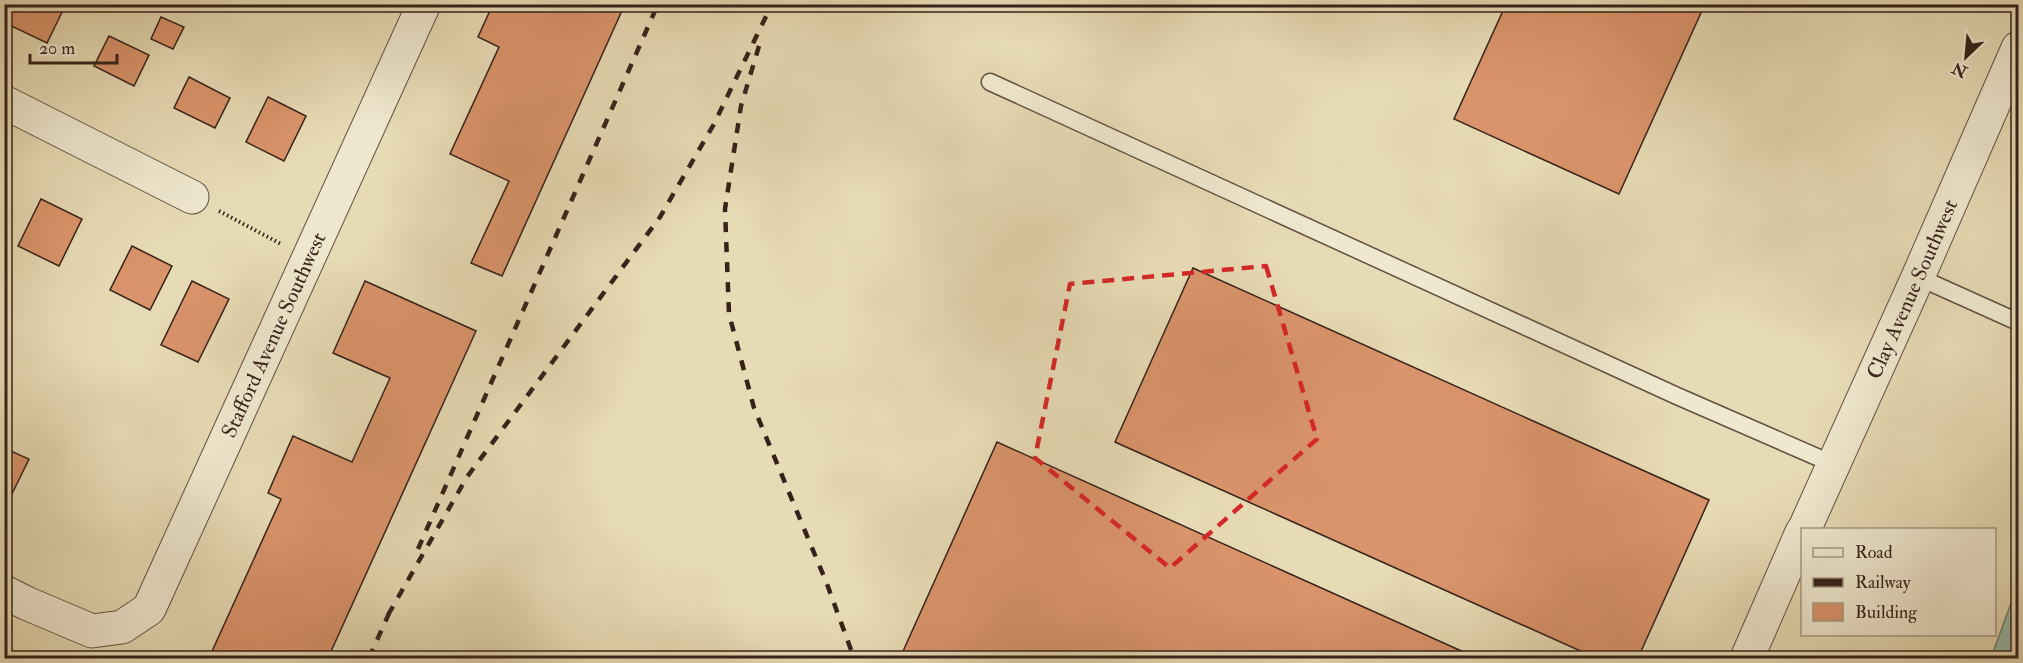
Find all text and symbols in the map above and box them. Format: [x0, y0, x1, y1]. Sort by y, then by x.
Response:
scale bar [30, 27, 117, 65]
north arrow [1936, 27, 1996, 87]
text: 20 m [39, 37, 75, 60]
text: N [1948, 57, 1972, 82]
street label: Clay Avenue Southwest [1860, 195, 1964, 383]
street label: Stafford Avenue Southwest [215, 228, 332, 442]
legend [1801, 528, 1996, 636]
text: Road [1855, 541, 1893, 564]
text: Railway [1855, 571, 1912, 594]
text: Building [1855, 601, 1918, 624]

